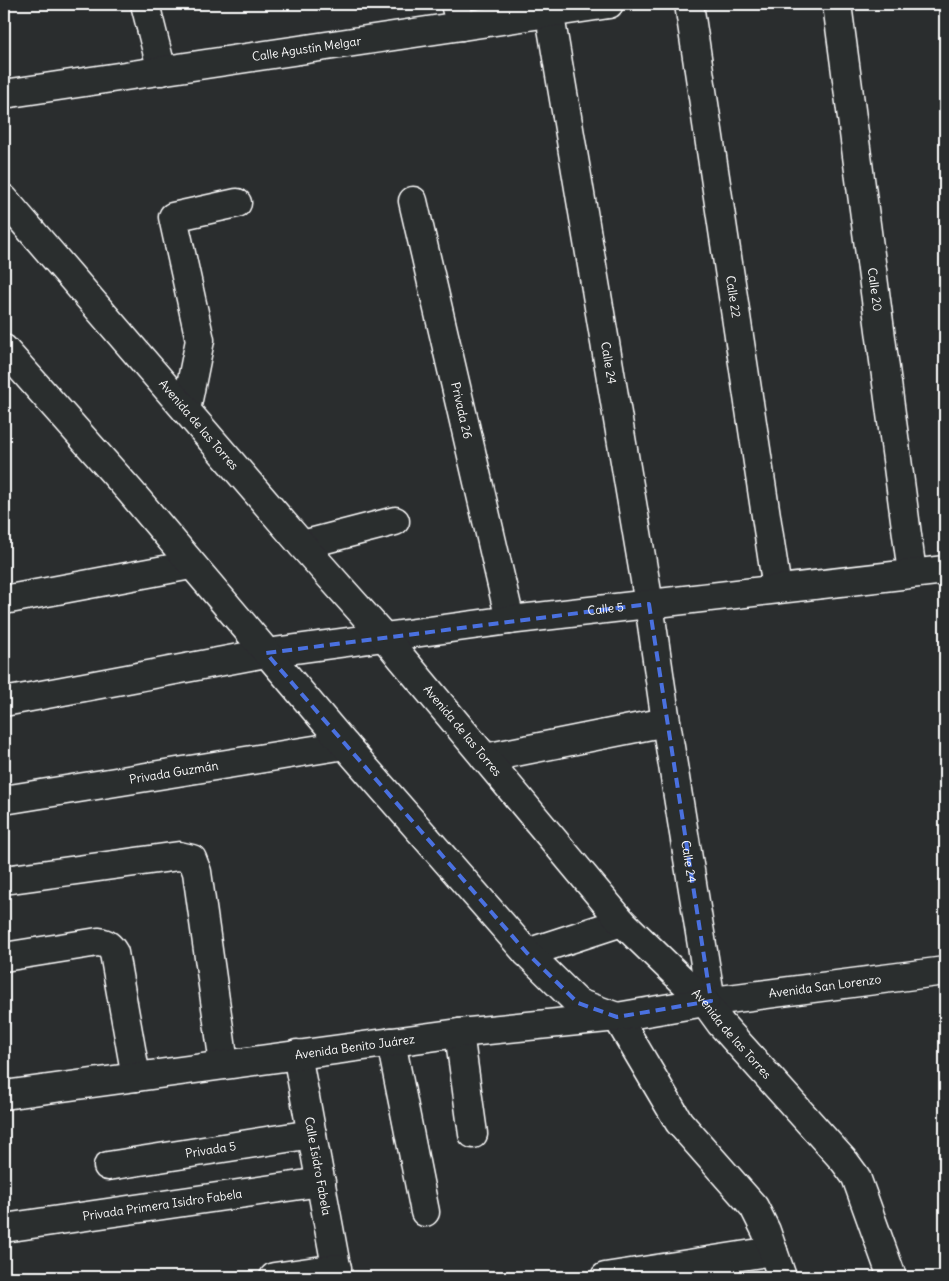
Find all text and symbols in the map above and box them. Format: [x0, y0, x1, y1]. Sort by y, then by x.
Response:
street label: Calle Agustín Melgar [251, 33, 362, 64]
street label: Calle 20 [865, 267, 885, 312]
street label: Calle 22 [723, 274, 744, 319]
street label: Calle 24 [598, 341, 620, 385]
street label: Avenida de las Torres [156, 376, 242, 473]
street label: Privada 26 [448, 381, 476, 440]
street label: Calle 5 [587, 599, 625, 618]
street label: Avenida de las Torres [420, 682, 505, 779]
street label: Privada Guzmán [128, 758, 219, 787]
street label: Calle 24 [678, 839, 700, 884]
street label: Avenida San Lorenzo [768, 971, 882, 1001]
street label: Avenida de las Torres [689, 985, 775, 1082]
street label: Avenida Benito Juárez [294, 1031, 416, 1062]
street label: Calle Isidro Fabela [302, 1115, 335, 1217]
street label: Privada 5 [184, 1138, 237, 1161]
street label: Privada Primera Isidro Fabela [81, 1186, 243, 1224]

